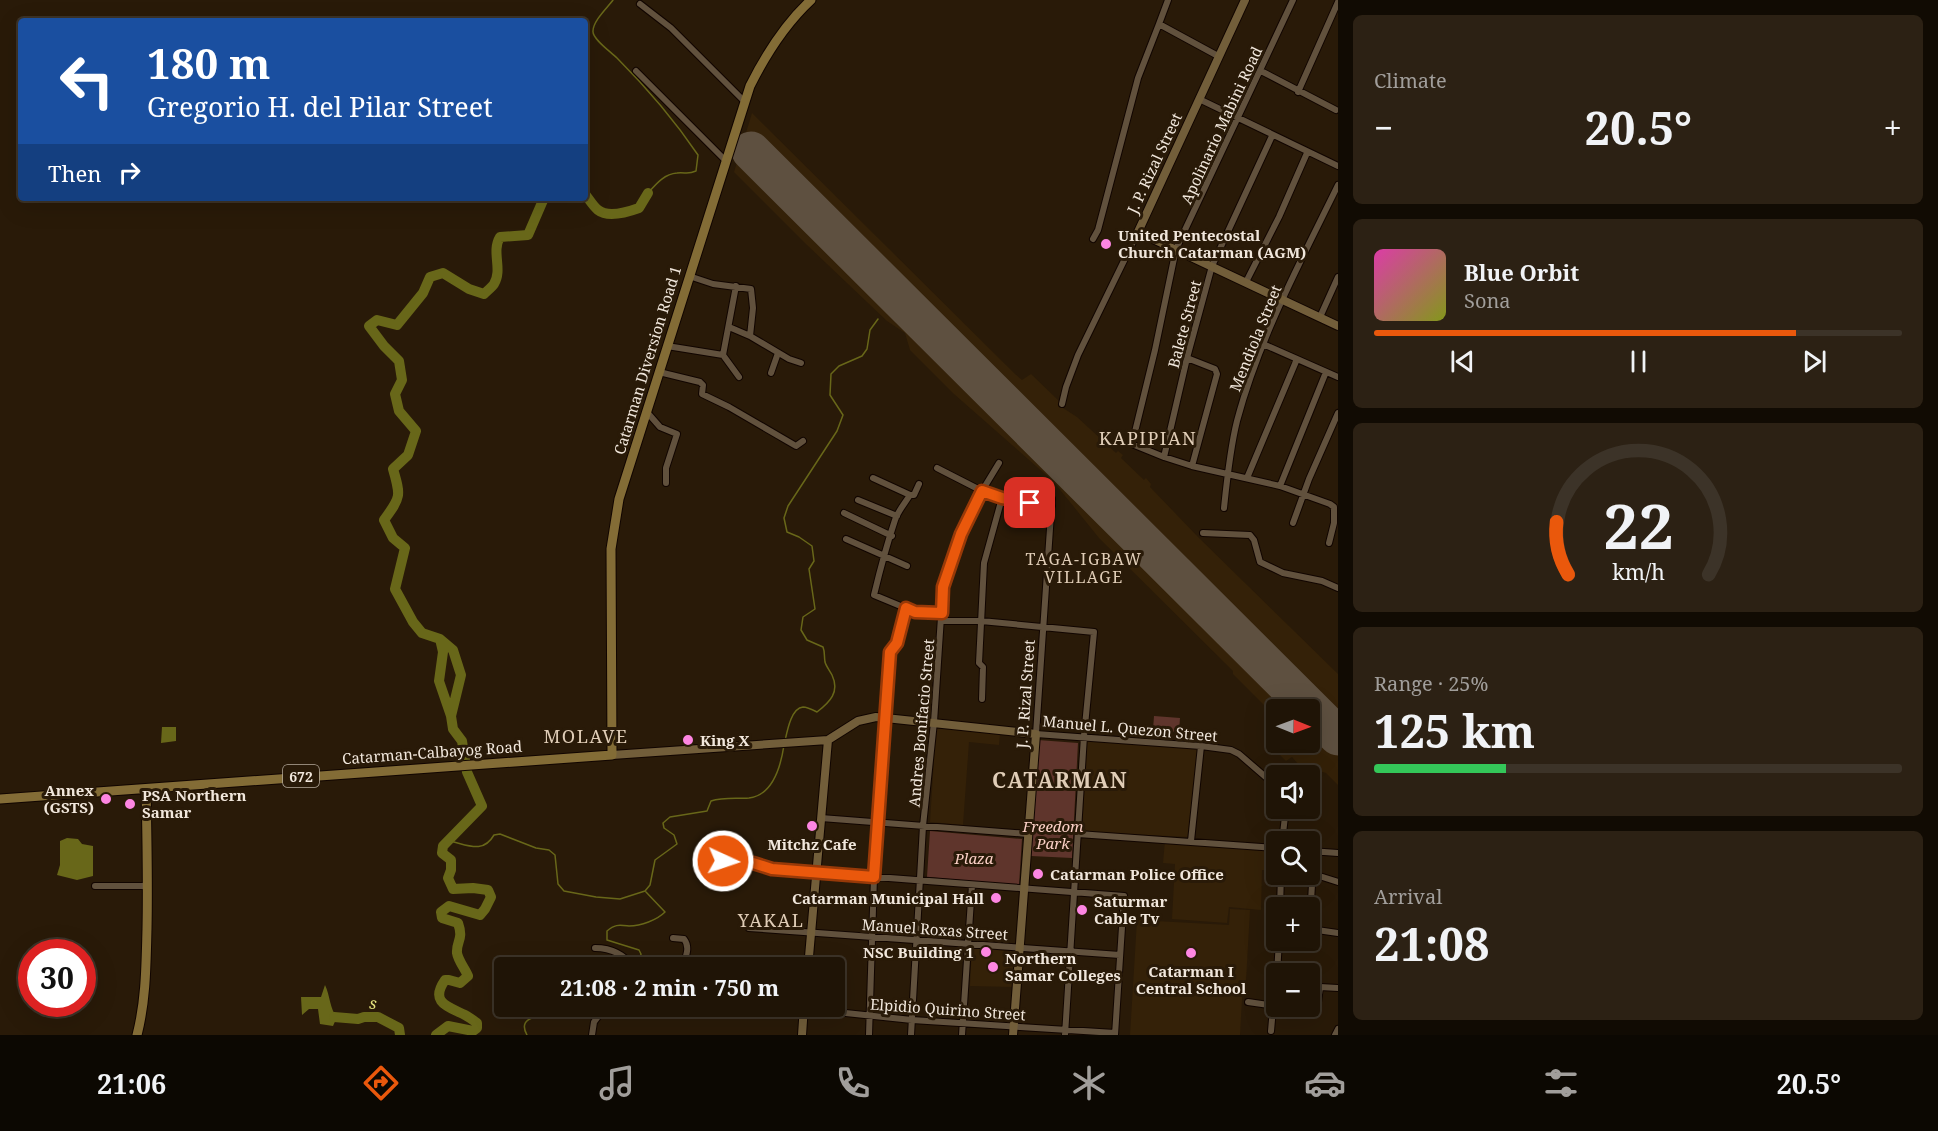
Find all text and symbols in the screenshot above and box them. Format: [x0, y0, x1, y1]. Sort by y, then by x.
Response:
text: 180 m [147, 34, 271, 91]
icon: left [48, 42, 126, 120]
street label: Apolinario Mabini Road [1176, 43, 1266, 207]
text: Climate [1374, 67, 1447, 94]
text: Gregorio H. del Pilar Street [147, 88, 493, 125]
text: 20.5° [1585, 97, 1692, 158]
text: − [1374, 105, 1393, 150]
text: + [1884, 105, 1902, 150]
street label: J. P. Rizal Street [1121, 109, 1186, 218]
icon: right [113, 156, 146, 189]
text: Then [48, 158, 101, 188]
place label: United Pentecostal Church Catarman (AGM) [1118, 225, 1306, 262]
marker: United Pentecostal Church Catarman (AGM) [1099, 237, 1113, 251]
text: Blue Orbit [1464, 257, 1579, 287]
street label: Catarman Diversion Road 1 [609, 263, 685, 457]
street label: Balete Street [1163, 278, 1205, 370]
street label: Mendiola Street [1225, 282, 1285, 394]
text: Sona [1464, 287, 1511, 314]
icon: previous [1446, 345, 1479, 378]
icon: pause [1622, 345, 1655, 378]
icon: next [1798, 345, 1831, 378]
district label: KAPIPIAN [1099, 426, 1197, 450]
pin [1004, 477, 1055, 528]
text: 22 [1603, 482, 1673, 567]
icon: arrive [1013, 486, 1046, 519]
district label: TAGA-IGBAW VILLAGE [1026, 548, 1142, 588]
text: km/h [1612, 557, 1665, 586]
street label: Andres Bonifacio Street [904, 638, 938, 808]
street label: J. P. Rizal Street [1011, 639, 1039, 750]
text: Range · 25% [1374, 670, 1488, 697]
north arrow [1266, 699, 1320, 753]
map controls [1266, 699, 1320, 1017]
text: 125 km [1374, 700, 1535, 761]
street label: Manuel L. Quezon Street [1042, 710, 1218, 746]
district label: MOLAVE [543, 724, 629, 748]
place label: King X [700, 730, 750, 750]
marker: King X [681, 733, 695, 747]
street label: Catarman-Calbayog Road [341, 736, 523, 768]
road number: 672 [283, 765, 319, 787]
button: sound [1266, 765, 1320, 819]
district label: CATARMAN [992, 766, 1128, 794]
place label: Annex (GSTS) [44, 780, 94, 817]
place label: PSA Northern Samar [142, 785, 247, 822]
marker: Annex (GSTS) [99, 792, 113, 806]
marker: PSA Northern Samar [123, 797, 137, 811]
park label: Freedom Park [1021, 816, 1084, 853]
marker: Mitchz Cafe [805, 819, 819, 833]
position arrow [691, 829, 755, 893]
button: search [1266, 831, 1320, 885]
place label: Mitchz Cafe [767, 834, 857, 854]
park label: Plaza [954, 848, 994, 868]
place label: Catarman Police Office [1050, 864, 1224, 884]
marker: Catarman Police Office [1031, 867, 1045, 881]
text: Arrival [1374, 883, 1442, 910]
place label: Catarman Municipal Hall [792, 888, 985, 908]
marker: Catarman Municipal Hall [989, 891, 1003, 905]
place label: Saturmar Cable Tv [1094, 891, 1167, 928]
button: + [1266, 897, 1320, 951]
marker: Saturmar Cable Tv [1075, 903, 1089, 917]
district label: YAKAL [737, 908, 804, 932]
text: 21:08 [1374, 913, 1489, 974]
street label: Manuel Roxas Street [861, 914, 1009, 944]
speed limit sign: 30 [18, 939, 96, 1017]
place label: NSC Building 1 [863, 942, 974, 962]
marker: NSC Building 1 [979, 945, 993, 959]
marker: Catarman I Central School [1184, 946, 1198, 960]
place label: Northern Samar Colleges [1005, 948, 1121, 985]
marker: Northern Samar Colleges [986, 960, 1000, 974]
place label: Catarman I Central School [1136, 961, 1247, 998]
button: − [1266, 963, 1320, 1017]
text: 21:08 · 2 min · 750 m [560, 972, 779, 1002]
water label: s [368, 992, 378, 1014]
street label: Elpidio Quirino Street [870, 994, 1026, 1024]
icon: directions [360, 1062, 402, 1104]
icon: music [596, 1062, 638, 1104]
icon: phone [832, 1062, 874, 1104]
icon: climate [1068, 1062, 1110, 1104]
icon: car [1304, 1062, 1346, 1104]
icon: filters [1540, 1062, 1582, 1104]
text: 21:06 [97, 1065, 166, 1102]
text: 20.5° [1776, 1065, 1841, 1102]

